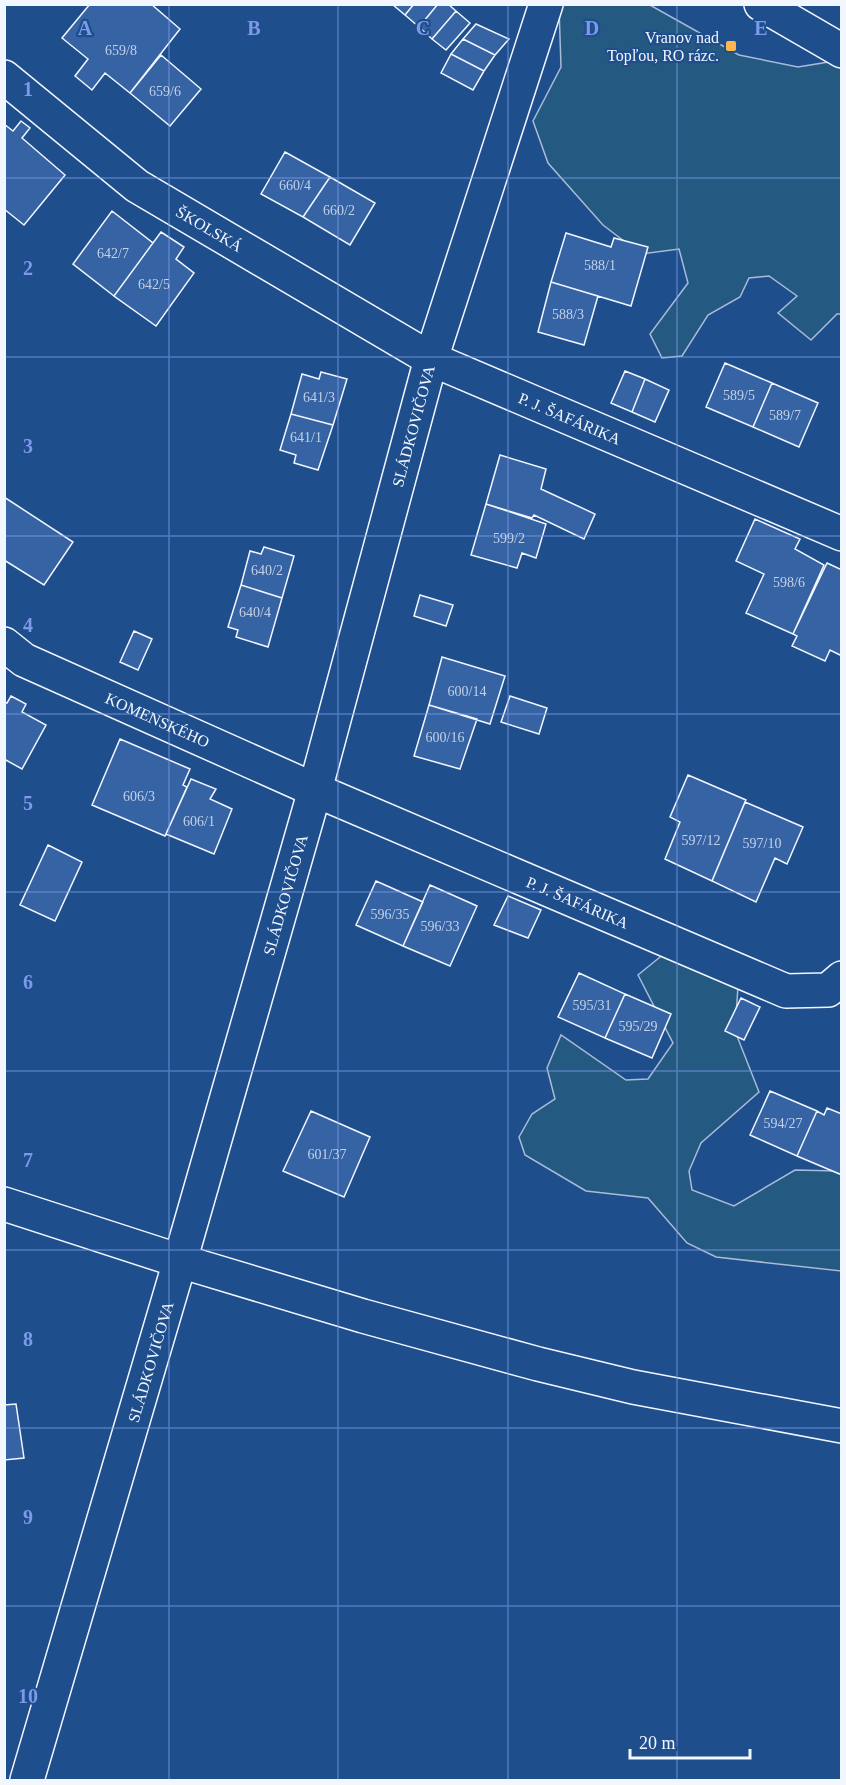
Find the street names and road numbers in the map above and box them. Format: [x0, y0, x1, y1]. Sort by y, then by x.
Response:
street label: ŠKOLSKÁ [173, 202, 246, 255]
street label: SLÁDKOVIČOVA [389, 363, 438, 489]
street label: P. J. ŠAFÁRIKA [516, 389, 624, 448]
street label: KOMENSKÉHO [103, 689, 212, 750]
street label: SLÁDKOVIČOVA [260, 832, 311, 957]
street label: P. J. ŠAFÁRIKA [524, 873, 632, 932]
street label: SLÁDKOVIČOVA [124, 1299, 176, 1424]

